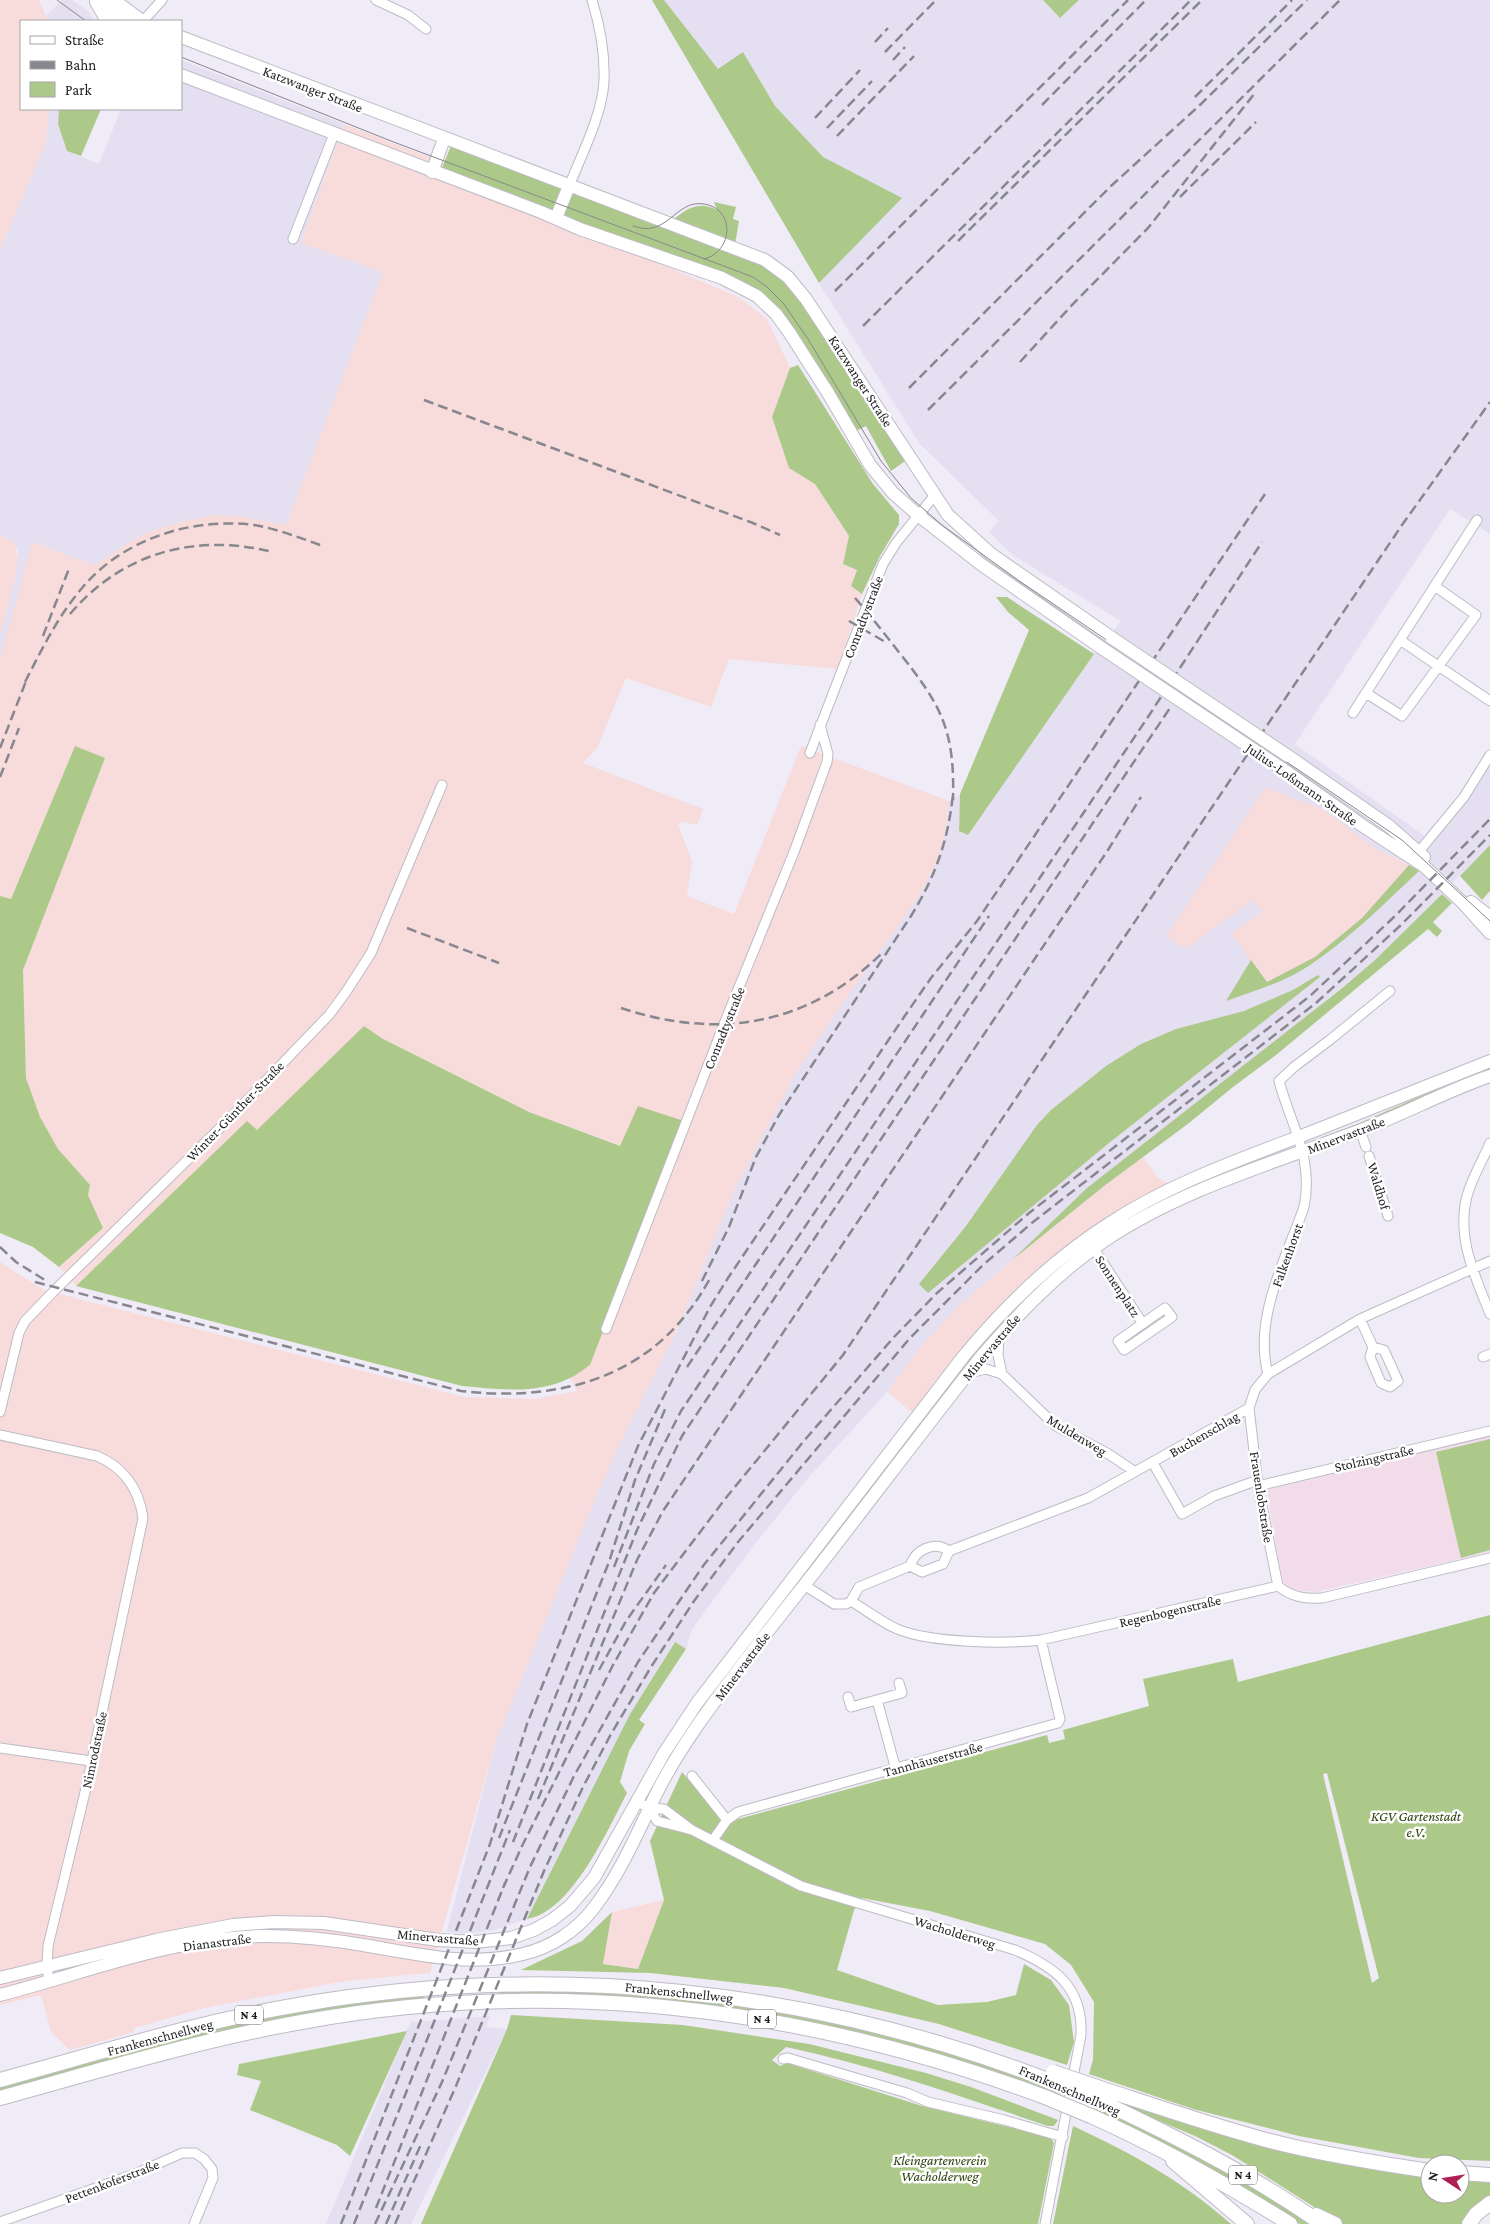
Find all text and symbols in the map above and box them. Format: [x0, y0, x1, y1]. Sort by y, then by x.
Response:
legend [20, 20, 182, 110]
text: Straße [65, 32, 104, 48]
text: Bahn [65, 57, 96, 73]
street label: Katzwanger Straße [261, 63, 365, 115]
text: Park [65, 82, 92, 98]
street label: Katzwanger Straße [825, 332, 897, 430]
street label: Conradtystraße [840, 573, 886, 661]
street label: Julius-Loßmann-Straße [1241, 738, 1361, 829]
street label: Conradtystraße [700, 984, 748, 1072]
street label: Winter-Günther-Straße [183, 1058, 287, 1164]
street label: Minervastraße [1305, 1113, 1387, 1157]
street label: Waldhof [1364, 1161, 1394, 1212]
street label: Falkenhorst [1268, 1221, 1306, 1289]
street label: Sonnenplatz [1092, 1252, 1144, 1320]
street label: Minervastraße [958, 1310, 1024, 1384]
street label: Buchenschlag [1166, 1408, 1242, 1460]
street label: Muldenweg [1044, 1411, 1110, 1459]
street label: Stolzingstraße [1333, 1441, 1415, 1475]
street label: Frauenlobstraße [1247, 1450, 1277, 1544]
street label: Regenbogenstraße [1118, 1592, 1222, 1630]
street label: Minervastraße [711, 1628, 773, 1704]
street label: Nimrodstraße [78, 1710, 110, 1790]
street label: Tannhäuserstraße [882, 1738, 984, 1780]
park label: KGV Gartenstadt e.V. [1371, 1808, 1462, 1840]
street label: Wacholderweg [912, 1912, 998, 1952]
street label: Minervastraße [396, 1925, 480, 1949]
street label: Dianastraße [182, 1930, 252, 1954]
street label: Frankenschnellweg [624, 1978, 734, 2006]
road number: N 4 [235, 2006, 263, 2024]
road number: N 4 [748, 2010, 776, 2028]
street label: Frankenschnellweg [105, 2015, 215, 2059]
street label: Frankenschnellweg [1017, 2061, 1123, 2119]
park label: Kleingartenverein Wacholderweg [893, 2152, 987, 2184]
north arrow [1420, 2154, 1470, 2204]
street label: Pettenkoferstraße [63, 2156, 161, 2206]
road number: N 4 [1229, 2166, 1257, 2184]
text: N [1423, 2170, 1441, 2183]

